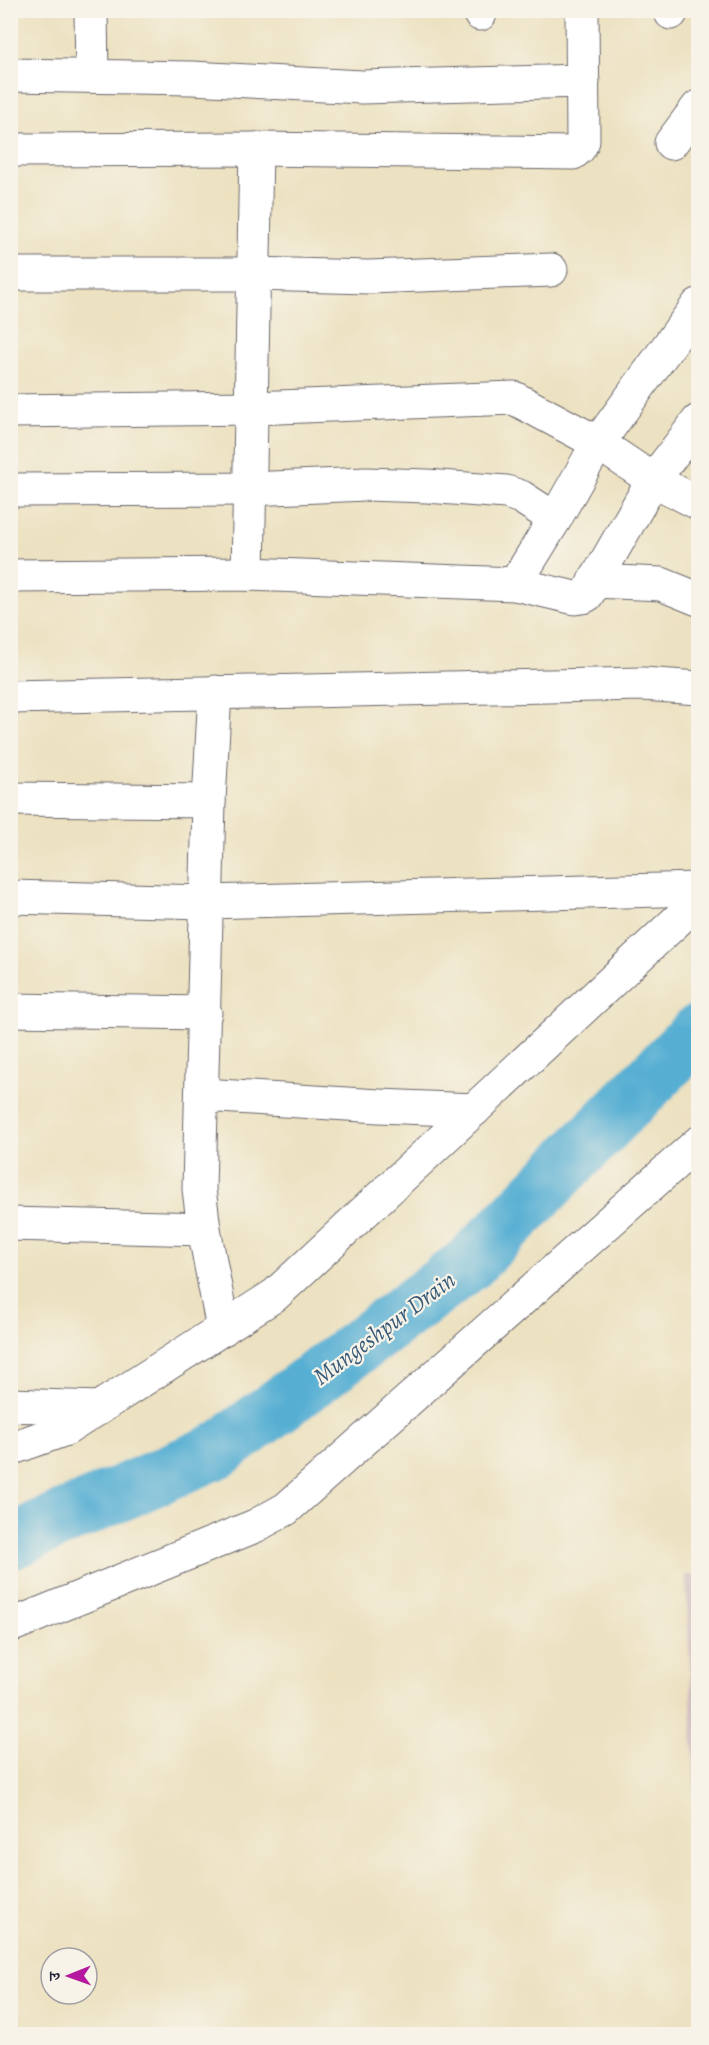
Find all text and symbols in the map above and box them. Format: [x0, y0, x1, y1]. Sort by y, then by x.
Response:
water label: Mungeshpur Drain [306, 1264, 462, 1392]
north arrow [39, 1946, 99, 2006]
text: उ [44, 1970, 66, 1982]

